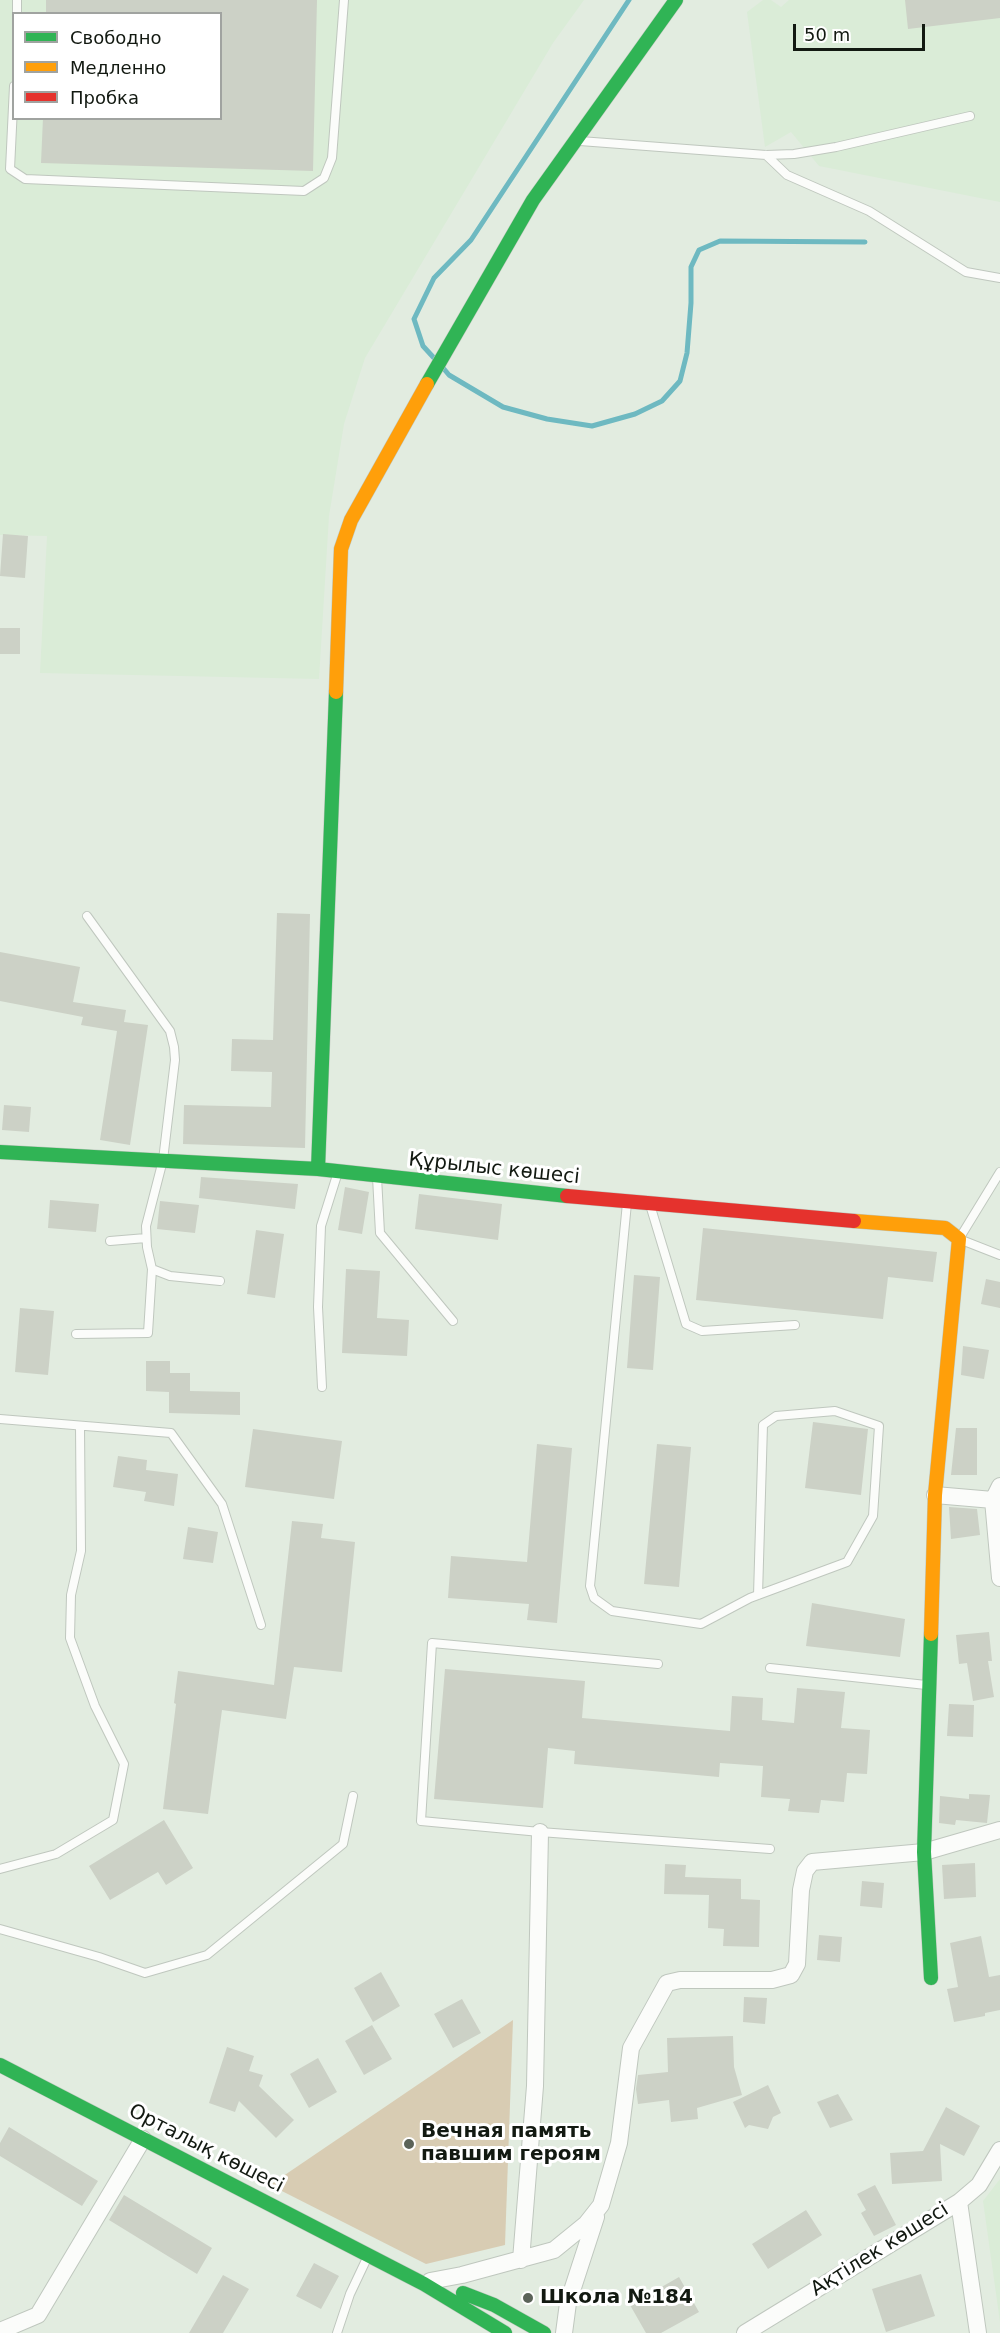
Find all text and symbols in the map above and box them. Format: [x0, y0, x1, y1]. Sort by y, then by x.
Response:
legend [12, 12, 222, 120]
scale bar [796, 12, 928, 50]
text: 50 m [804, 24, 850, 45]
text: Свободно [70, 27, 162, 48]
text: Медленно [70, 57, 166, 78]
text: Пробка [70, 87, 139, 108]
street label: Құрылыс көшесі [407, 1148, 581, 1190]
street label: Орталық көшесі [124, 2100, 288, 2198]
place label: Вечная память павшим героям [421, 2120, 601, 2167]
marker: Вечная память павшим героям [402, 2137, 416, 2151]
street label: Ақтілек көшесі [807, 2198, 953, 2302]
place label: Школа №184 [540, 2286, 693, 2310]
marker: Школа №184 [521, 2291, 535, 2305]

